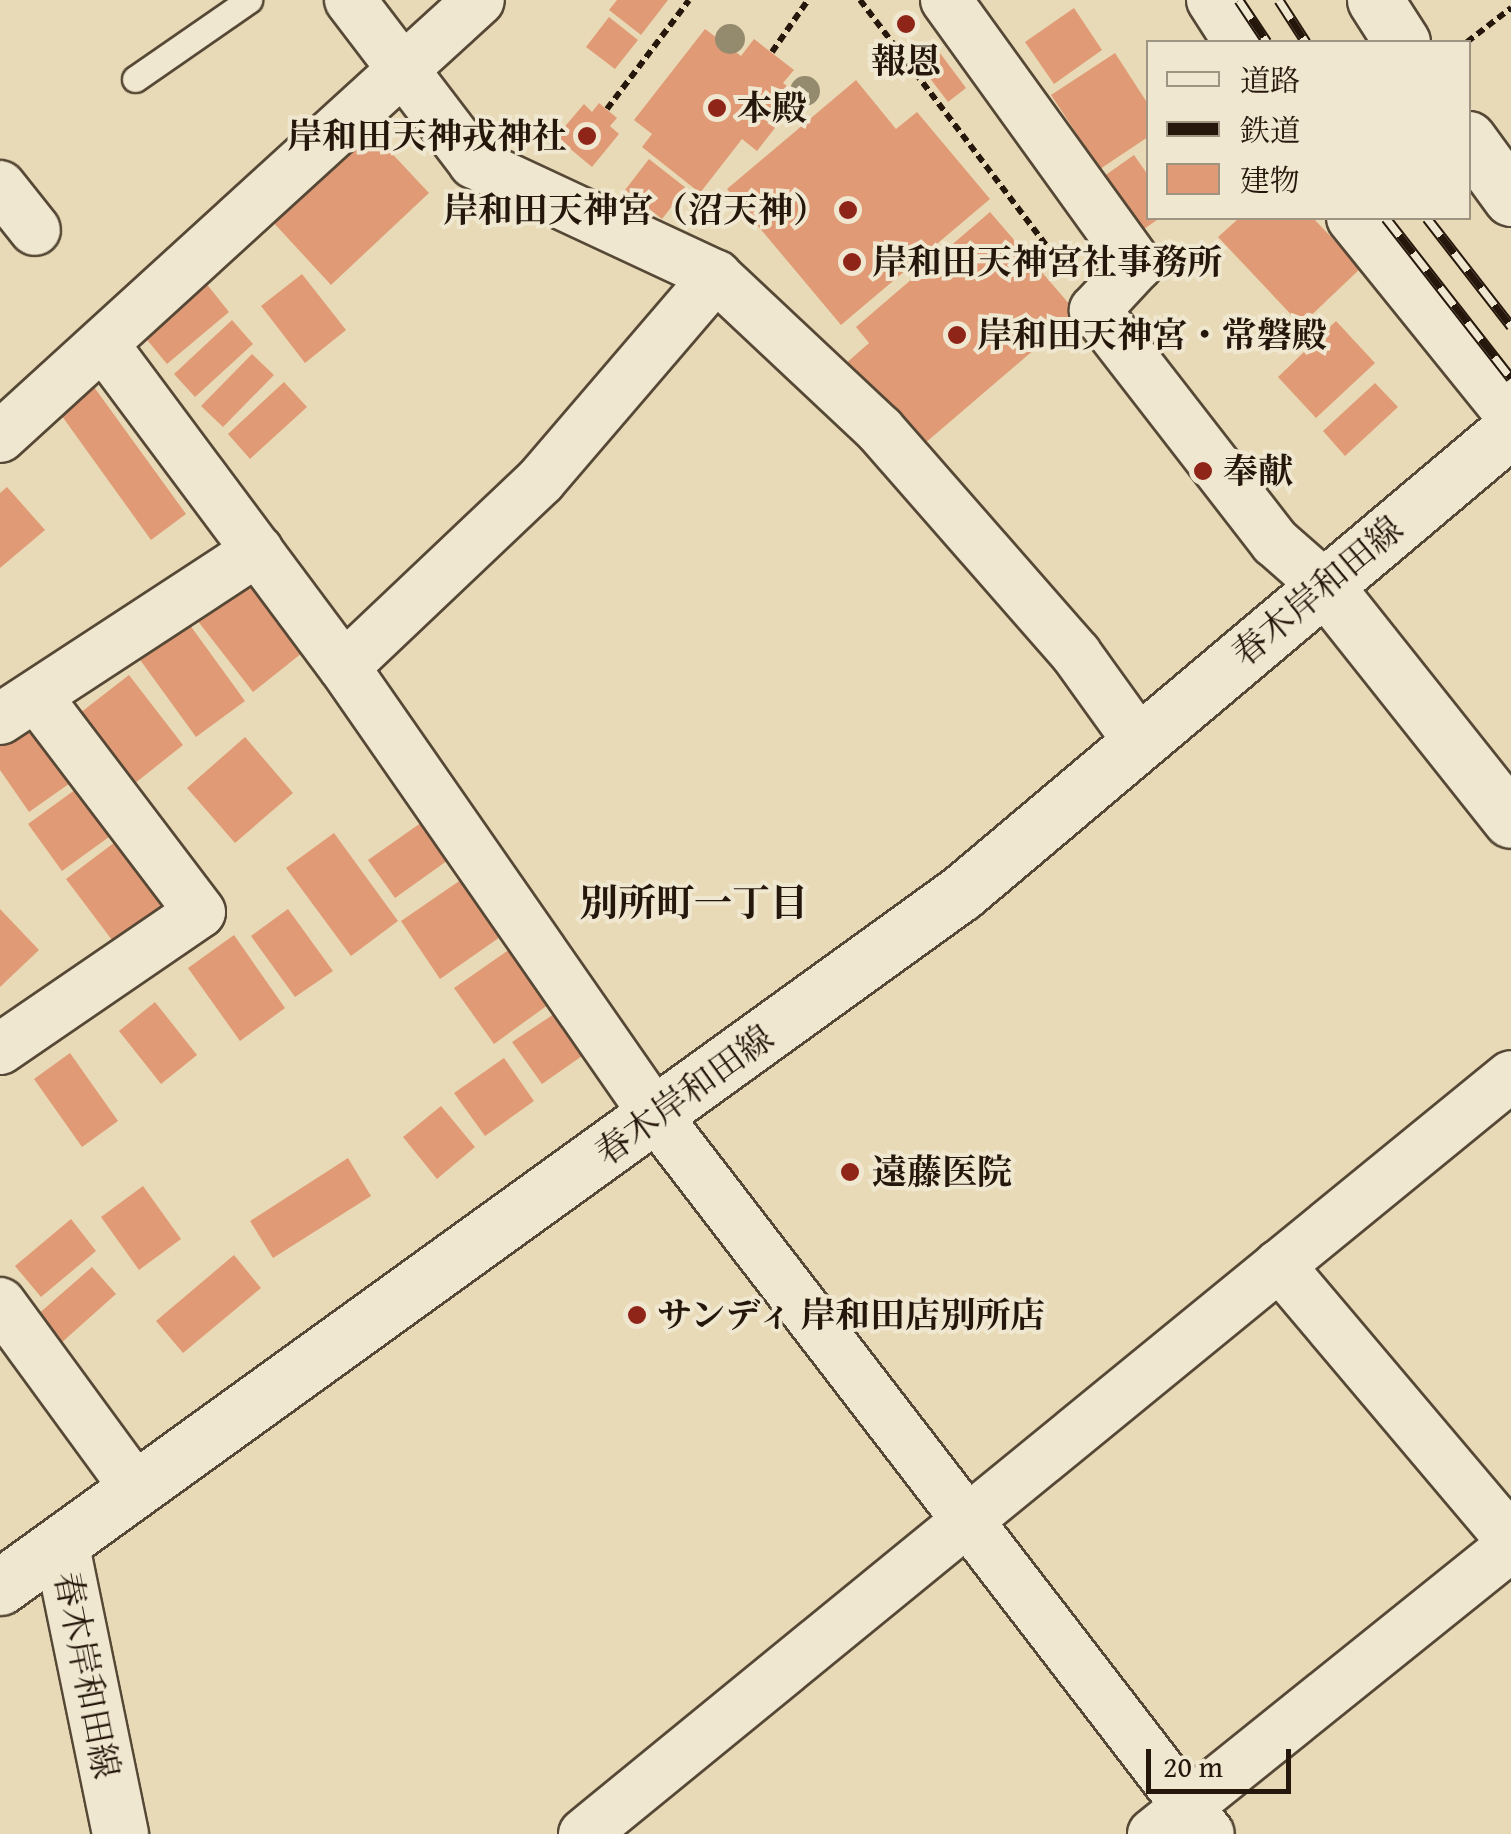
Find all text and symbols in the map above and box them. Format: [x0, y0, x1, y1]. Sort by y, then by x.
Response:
marker: 報恩 [895, 13, 917, 35]
place label: 報恩 [871, 40, 941, 82]
legend [1146, 40, 1471, 220]
text: 道路 [1240, 58, 1300, 102]
place label: 本殿 [737, 87, 807, 129]
marker: 本殿 [706, 97, 728, 119]
text: 鉄道 [1240, 108, 1300, 152]
place label: 岸和田天神戎神社 [287, 115, 567, 157]
marker: 岸和田天神戎神社 [576, 125, 598, 147]
text: 建物 [1240, 158, 1300, 202]
place label: 岸和田天神宮（沼天神） [443, 189, 828, 231]
marker: 岸和田天神宮（沼天神） [837, 199, 859, 221]
place label: 岸和田天神宮社事務所 [872, 241, 1222, 283]
marker: 岸和田天神宮社事務所 [841, 251, 863, 273]
place label: 岸和田天神宮・常磐殿 [977, 314, 1327, 356]
marker: 岸和田天神宮・常磐殿 [946, 324, 968, 346]
place label: 奉献 [1223, 450, 1293, 492]
marker: 奉献 [1192, 460, 1214, 482]
street label: 春木岸和田線 [1223, 507, 1411, 675]
district label: 別所町一丁目 [580, 880, 808, 926]
street label: 春木岸和田線 [587, 1016, 781, 1174]
place label: 遠藤医院 [872, 1151, 1012, 1193]
marker: 遠藤医院 [837, 1159, 863, 1185]
place label: サンディ 岸和田店別所店 [657, 1294, 1050, 1336]
marker: サンディ 岸和田店別所店 [626, 1304, 648, 1326]
street label: 春木岸和田線 [46, 1568, 128, 1782]
scale bar [1151, 1729, 1296, 1791]
text: 20 m [1163, 1744, 1223, 1788]

